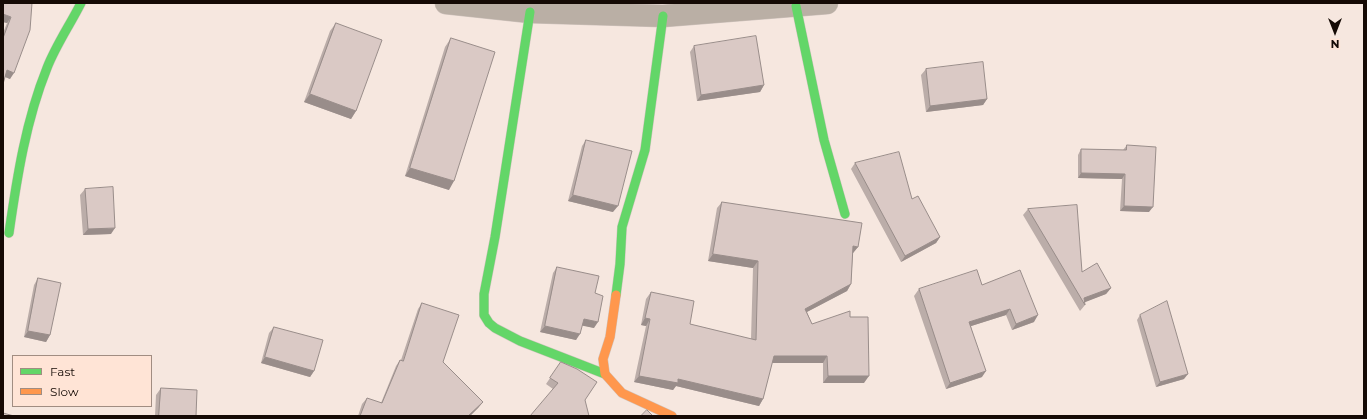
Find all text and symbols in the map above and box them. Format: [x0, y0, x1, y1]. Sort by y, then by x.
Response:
north arrow [1315, 12, 1355, 52]
text: N [1331, 37, 1339, 51]
legend [12, 355, 152, 407]
text: Fast [50, 364, 75, 379]
text: Slow [50, 384, 79, 399]

